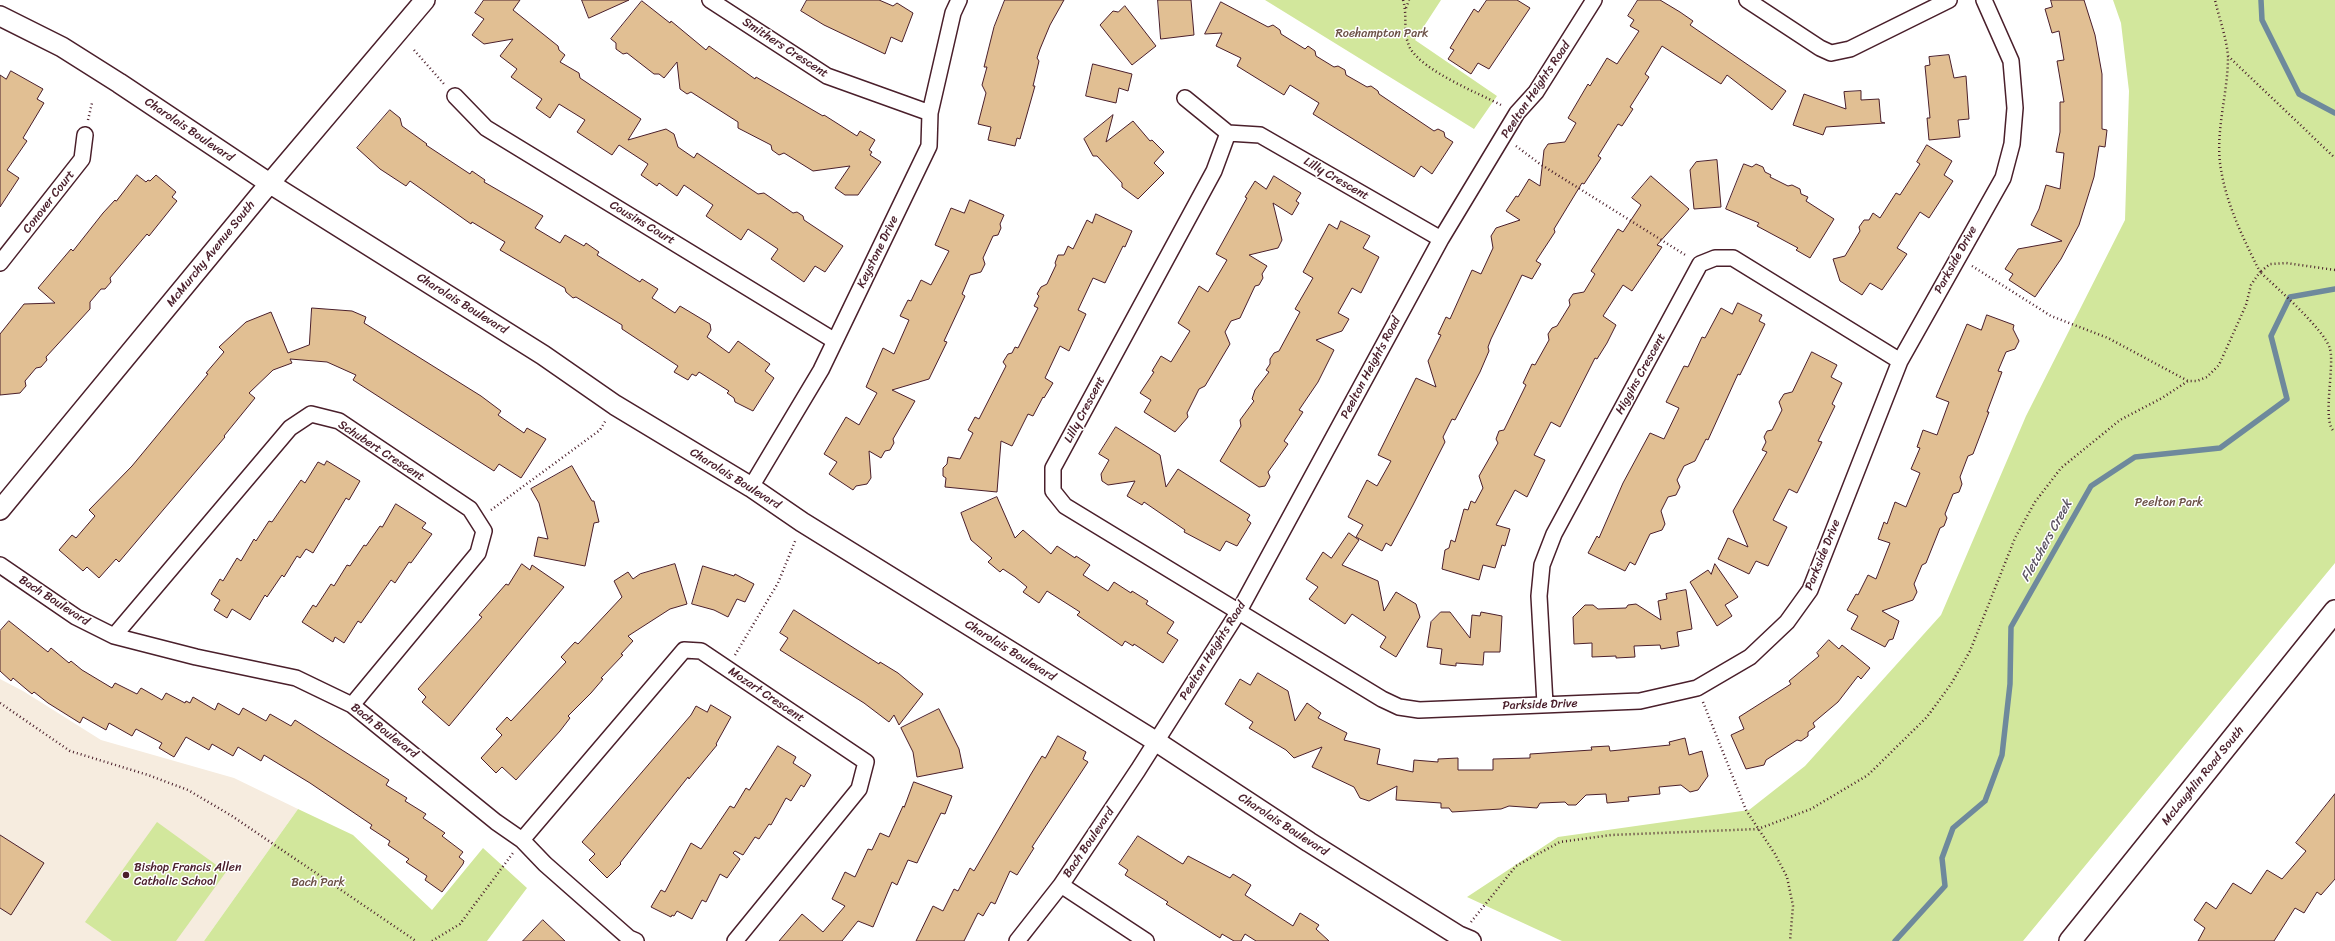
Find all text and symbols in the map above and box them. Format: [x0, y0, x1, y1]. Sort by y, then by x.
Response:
street label: Smithers Crescent [739, 15, 831, 81]
park label: Roehampton Park [1336, 27, 1428, 41]
street label: Peelton Heights Road [1498, 39, 1574, 141]
street label: Charolais Boulevard [142, 95, 236, 165]
street label: Lilly Crescent [1301, 155, 1371, 203]
street label: Conover Court [20, 168, 78, 236]
street label: McMurchy Avenue South [164, 198, 258, 310]
street label: Cousins Court [607, 198, 677, 248]
street label: Keystone Drive [854, 213, 902, 291]
street label: Parkside Drive [1931, 224, 1981, 296]
street label: Charolais Boulevard [414, 270, 510, 338]
street label: Peelton Heights Road [1338, 315, 1404, 421]
street label: Higgins Crescent [1613, 331, 1669, 417]
street label: Lilly Crescent [1062, 374, 1108, 446]
street label: Schubert Crescent [335, 418, 427, 484]
street label: Charolais Boulevard [687, 445, 783, 513]
park label: Peelton Park [2135, 496, 2203, 510]
water label: Fletchers Creek [2018, 497, 2076, 585]
street label: Parkside Drive [1802, 517, 1844, 593]
street label: Bach Boulevard [16, 573, 92, 629]
street label: Peelton Heights Road [1177, 599, 1249, 703]
street label: Charolais Boulevard [962, 617, 1058, 685]
street label: Mozart Crescent [725, 664, 807, 726]
street label: Parkside Drive [1502, 696, 1578, 714]
street label: Bach Boulevard [348, 700, 420, 762]
street label: McLaughlin Road South [2159, 724, 2247, 828]
street label: Charolais Boulevard [1235, 791, 1331, 859]
street label: Bach Boulevard [1060, 805, 1118, 881]
place label: Bishop Francis Allen Catholic School [134, 861, 242, 889]
marker: Bishop Francis Allen Catholic School [121, 870, 131, 880]
park label: Bach Park [291, 876, 345, 890]

